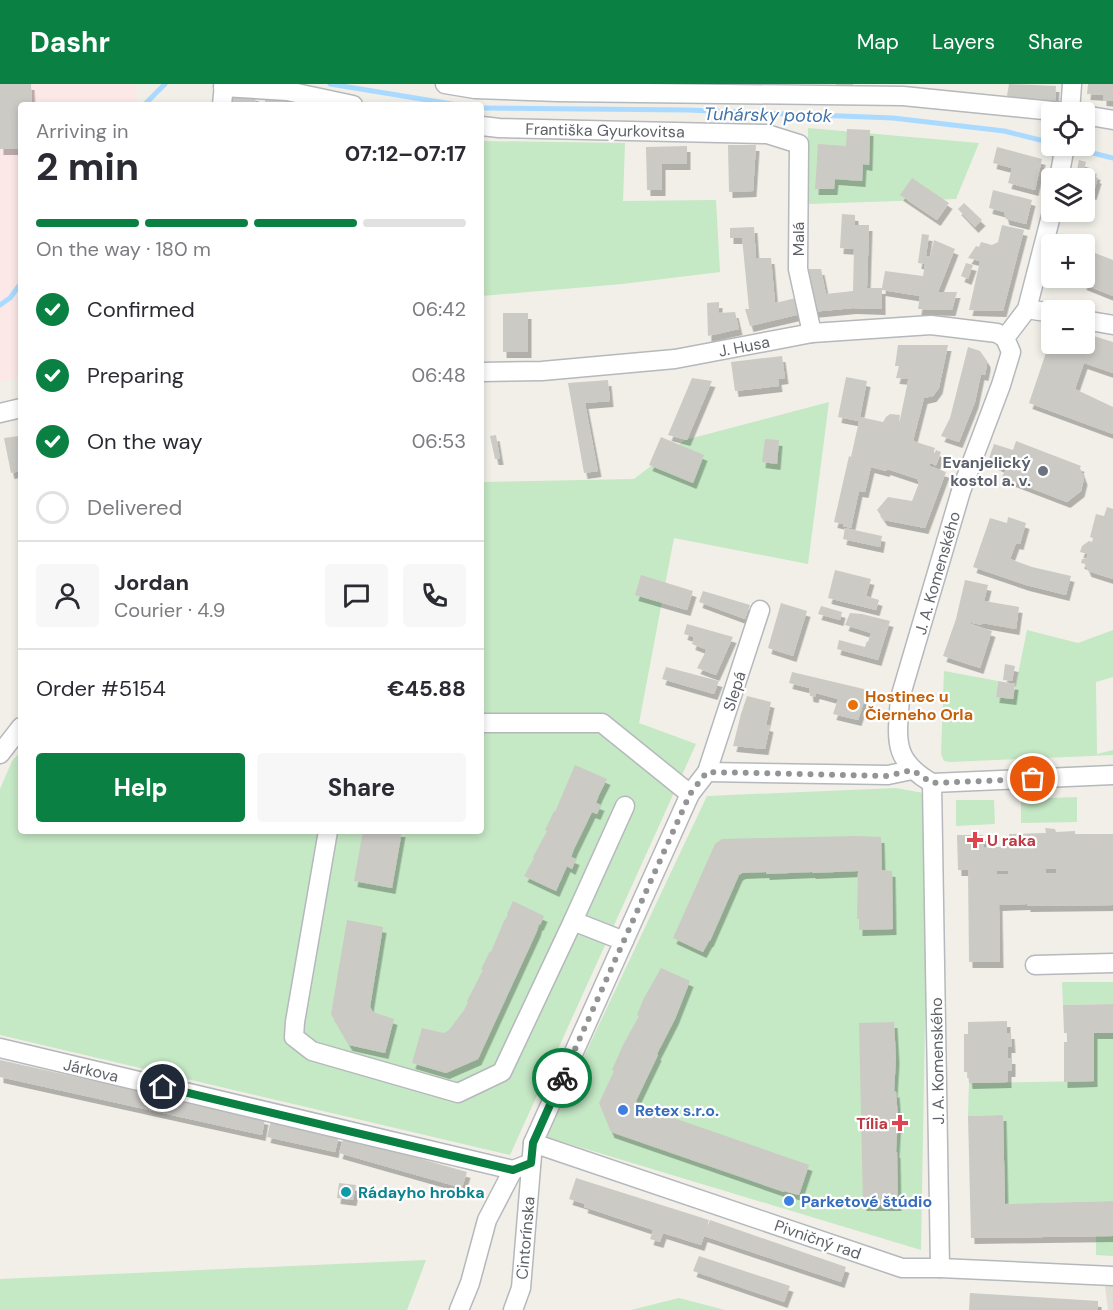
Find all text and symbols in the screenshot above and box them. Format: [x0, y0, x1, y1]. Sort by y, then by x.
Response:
text: Dashr [30, 24, 110, 61]
text: Map [857, 28, 899, 56]
text: Layers [932, 28, 995, 56]
text: Share [1028, 28, 1083, 56]
water label: Tuhársky potok [704, 102, 833, 128]
map controls [1041, 102, 1095, 354]
button: locate [1041, 102, 1095, 156]
text: Arriving in [36, 118, 128, 144]
street label: Františka Gyurkovitsa [525, 119, 685, 142]
text: 07:12–07:17 [345, 139, 466, 168]
text: 2 min [36, 141, 139, 192]
button: layers [1041, 168, 1095, 222]
street label: Malá [788, 222, 809, 256]
button: + [1041, 234, 1095, 288]
text: On the way · 180 m [36, 236, 211, 262]
icon: check [36, 293, 69, 326]
text: Confirmed [87, 295, 195, 324]
text: 06:42 [412, 296, 466, 322]
button: − [1041, 300, 1095, 354]
street label: J. Husa [717, 331, 772, 362]
icon: check [36, 359, 69, 392]
text: Preparing [87, 361, 184, 390]
text: 06:48 [411, 362, 466, 388]
icon: check [36, 425, 69, 458]
text: On the way [87, 427, 202, 456]
text: 06:53 [412, 428, 466, 454]
place label: Evanjelický kostol a. v. [943, 452, 1031, 491]
marker: Evanjelický kostol a. v. [1036, 464, 1050, 478]
text: Delivered [87, 493, 182, 522]
street label: J. A. Komenského [910, 509, 965, 637]
button: person [36, 564, 99, 627]
button: chat [325, 564, 388, 627]
button: phone [403, 564, 466, 627]
text: Jordan [114, 568, 189, 597]
text: Courier · 4.9 [114, 597, 225, 623]
street label: Slepá [718, 669, 751, 714]
text: Order #5154 [36, 674, 166, 703]
text: €45.88 [387, 674, 466, 703]
place label: Hostinec u Čierneho Orla [865, 686, 973, 725]
marker: Hostinec u Čierneho Orla [846, 698, 860, 712]
button: Help [36, 753, 245, 822]
button: Share [257, 753, 466, 822]
pin [1007, 753, 1058, 804]
icon: bag [1016, 762, 1049, 795]
place label: U raka [987, 830, 1036, 851]
marker: U raka [968, 833, 982, 847]
street label: J. A. Komenského [926, 997, 949, 1125]
courier [532, 1048, 592, 1108]
street label: Járkova [61, 1054, 121, 1087]
pin [137, 1061, 188, 1112]
icon: bike [546, 1062, 579, 1095]
icon: home [146, 1070, 179, 1103]
place label: Retex s.r.o. [635, 1100, 719, 1121]
marker: Retex s.r.o. [616, 1103, 630, 1117]
place label: Tília [856, 1113, 888, 1134]
marker: Tília [893, 1116, 907, 1130]
place label: Rádayho hrobka [358, 1182, 485, 1203]
marker: Rádayho hrobka [339, 1185, 353, 1199]
place label: Parketové štúdio [801, 1191, 932, 1212]
marker: Parketové štúdio [782, 1194, 796, 1208]
street label: Cintorínska [511, 1196, 540, 1281]
street label: Pivničný rad [772, 1215, 864, 1264]

